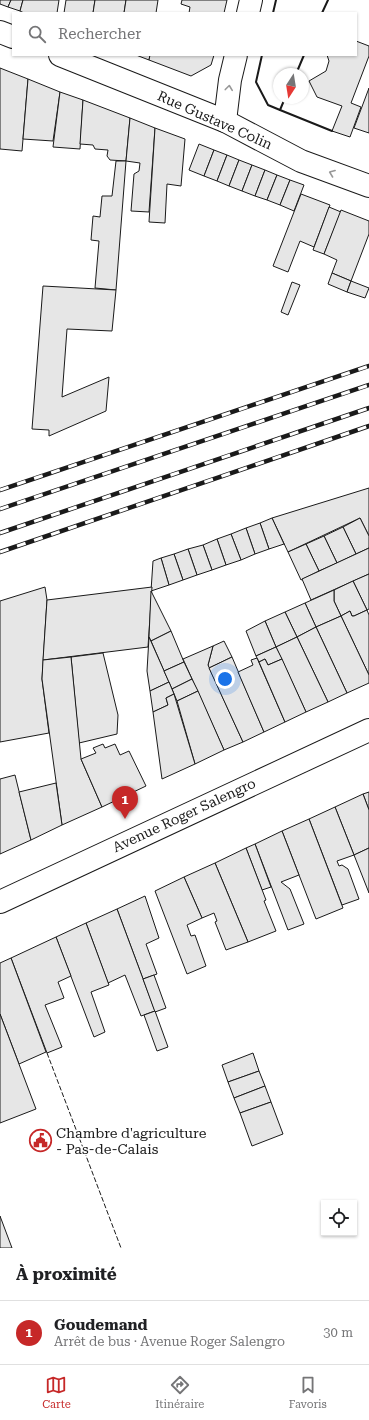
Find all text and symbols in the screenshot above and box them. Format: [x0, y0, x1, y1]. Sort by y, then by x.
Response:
search box [12, 12, 357, 56]
icon: search [26, 23, 48, 45]
text: Rechercher [58, 25, 141, 43]
north arrow [273, 68, 309, 104]
one-way arrow [224, 85, 233, 91]
street label: Rue Gustave Colin [155, 87, 275, 153]
one-way arrow [329, 169, 336, 177]
your location [215, 669, 235, 689]
street label: Avenue Roger Salengro [110, 775, 258, 855]
pin: 1 [112, 786, 138, 819]
place label: Chambre d'agriculture - Pas-de-Calais [56, 1125, 207, 1157]
public building icon: Chambre d'agriculture - Pas-de-Calais [27, 1128, 53, 1154]
map controls [321, 1200, 357, 1236]
button: locate [321, 1200, 357, 1236]
text: À proximité [16, 1264, 117, 1284]
text: Goudemand [54, 1316, 148, 1334]
text: 1 [25, 1325, 33, 1340]
text: 30 m [323, 1325, 353, 1340]
text: Arrêt de bus · Avenue Roger Salengro [54, 1334, 285, 1349]
tab: Carte [42, 1374, 71, 1411]
tab: Itinéraire [155, 1374, 204, 1411]
tab: Favoris [289, 1374, 327, 1411]

